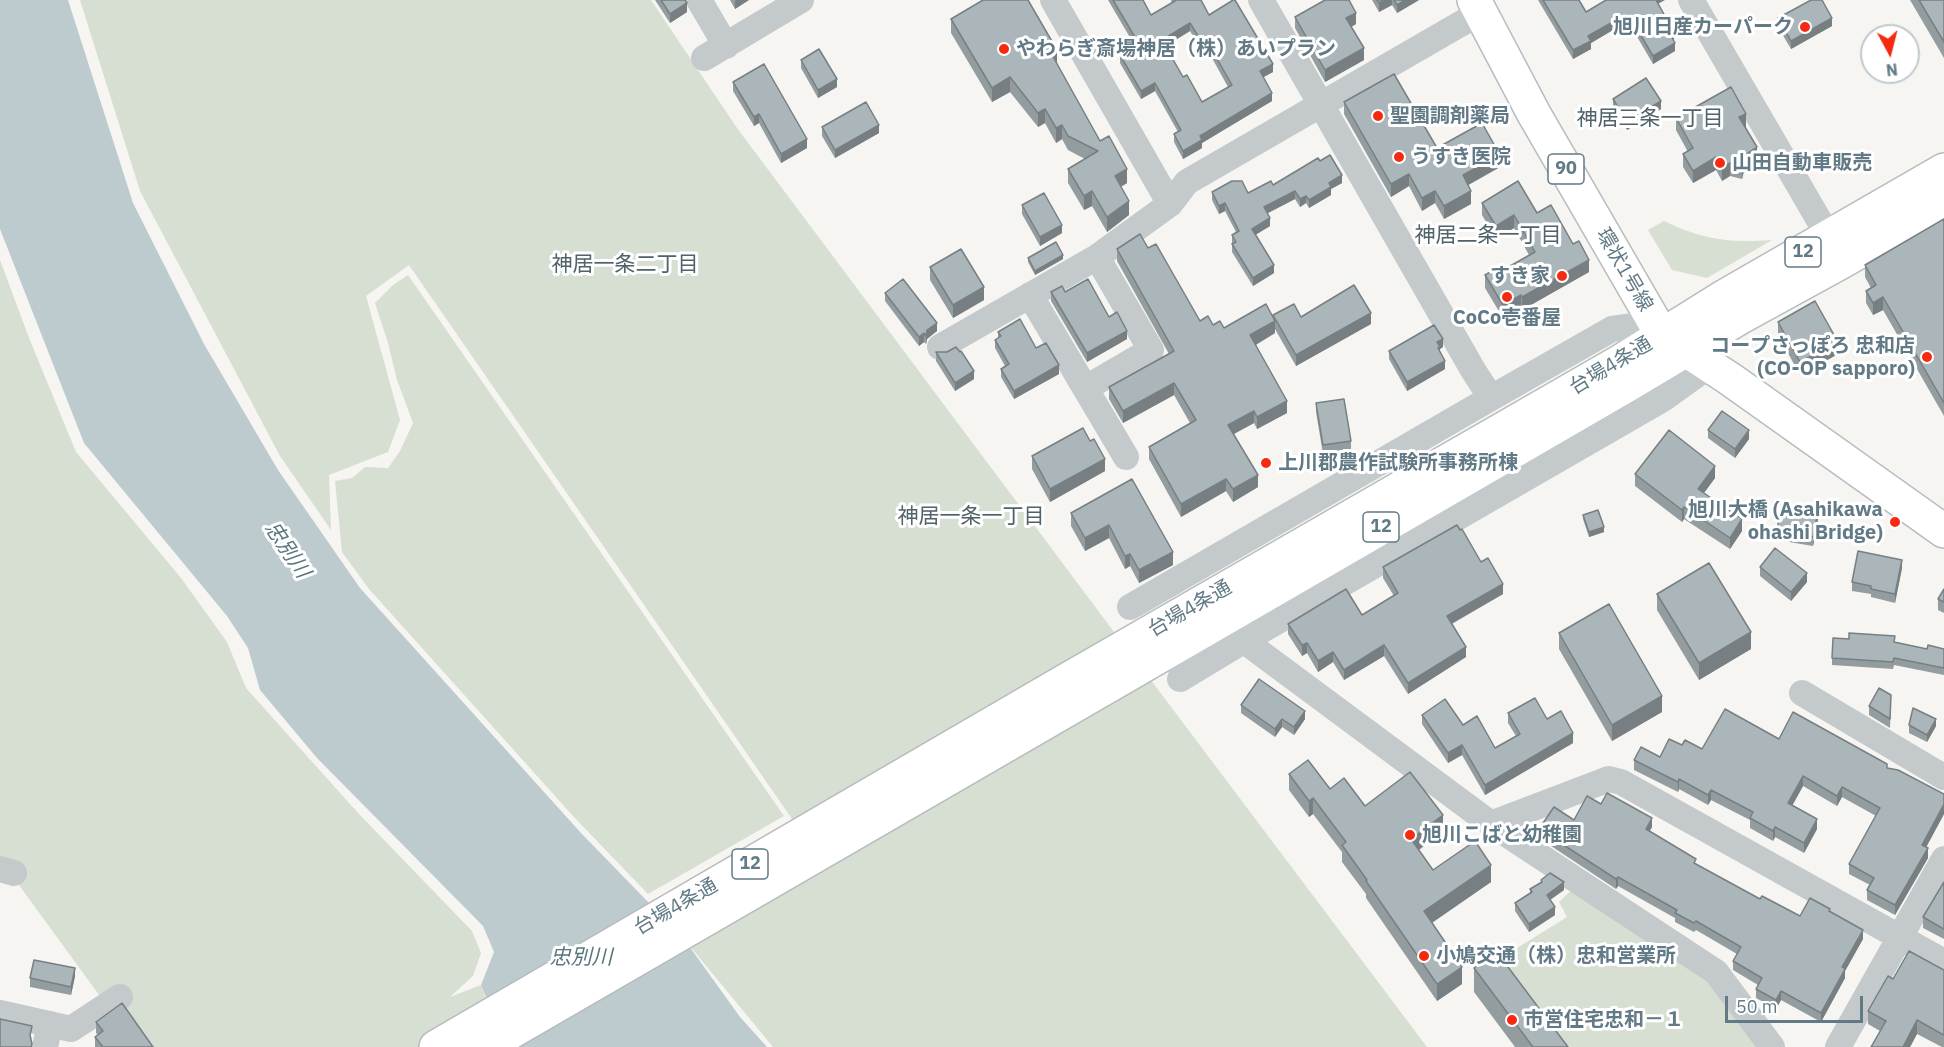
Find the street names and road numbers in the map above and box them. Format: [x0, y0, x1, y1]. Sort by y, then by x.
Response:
road number: 90 [1548, 154, 1584, 184]
street label: 環状1号線 [1591, 224, 1657, 316]
road number: 12 [1785, 237, 1821, 267]
street label: 台場4条通 [1565, 332, 1657, 400]
road number: 12 [1363, 512, 1399, 542]
street label: 台場4条通 [1144, 576, 1236, 642]
road number: 12 [732, 849, 768, 879]
street label: 台場4条通 [630, 874, 722, 940]

